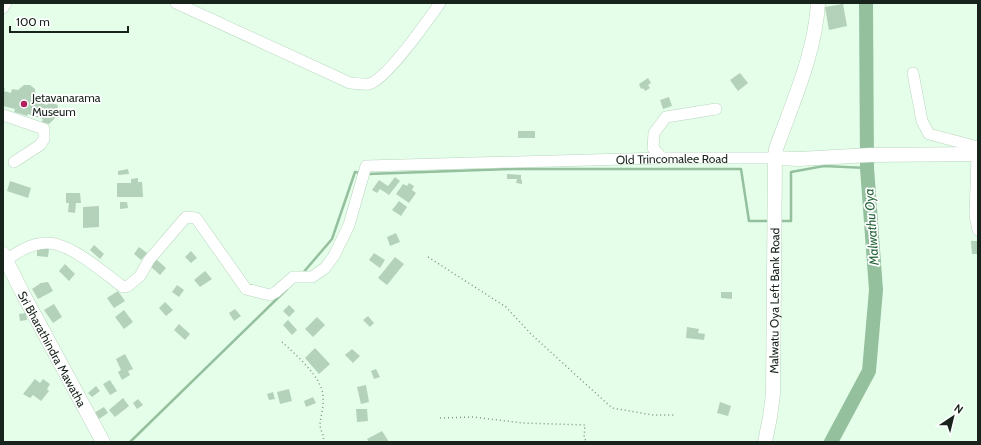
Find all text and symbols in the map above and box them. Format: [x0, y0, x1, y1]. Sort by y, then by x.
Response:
scale bar [10, 8, 128, 34]
text: 100 m [16, 14, 50, 29]
place label: Jetavanarama Museum [31, 90, 101, 119]
marker: Jetavanarama Museum [19, 99, 29, 109]
street label: Old Trincomalee Road [616, 151, 728, 167]
water label: Malwathu Oya [860, 188, 882, 267]
street label: Malwatu Oya Left Bank Road [766, 228, 782, 374]
street label: Sri Bharathindra Mawatha [15, 288, 90, 409]
north arrow [933, 397, 973, 437]
text: N [952, 401, 966, 417]

